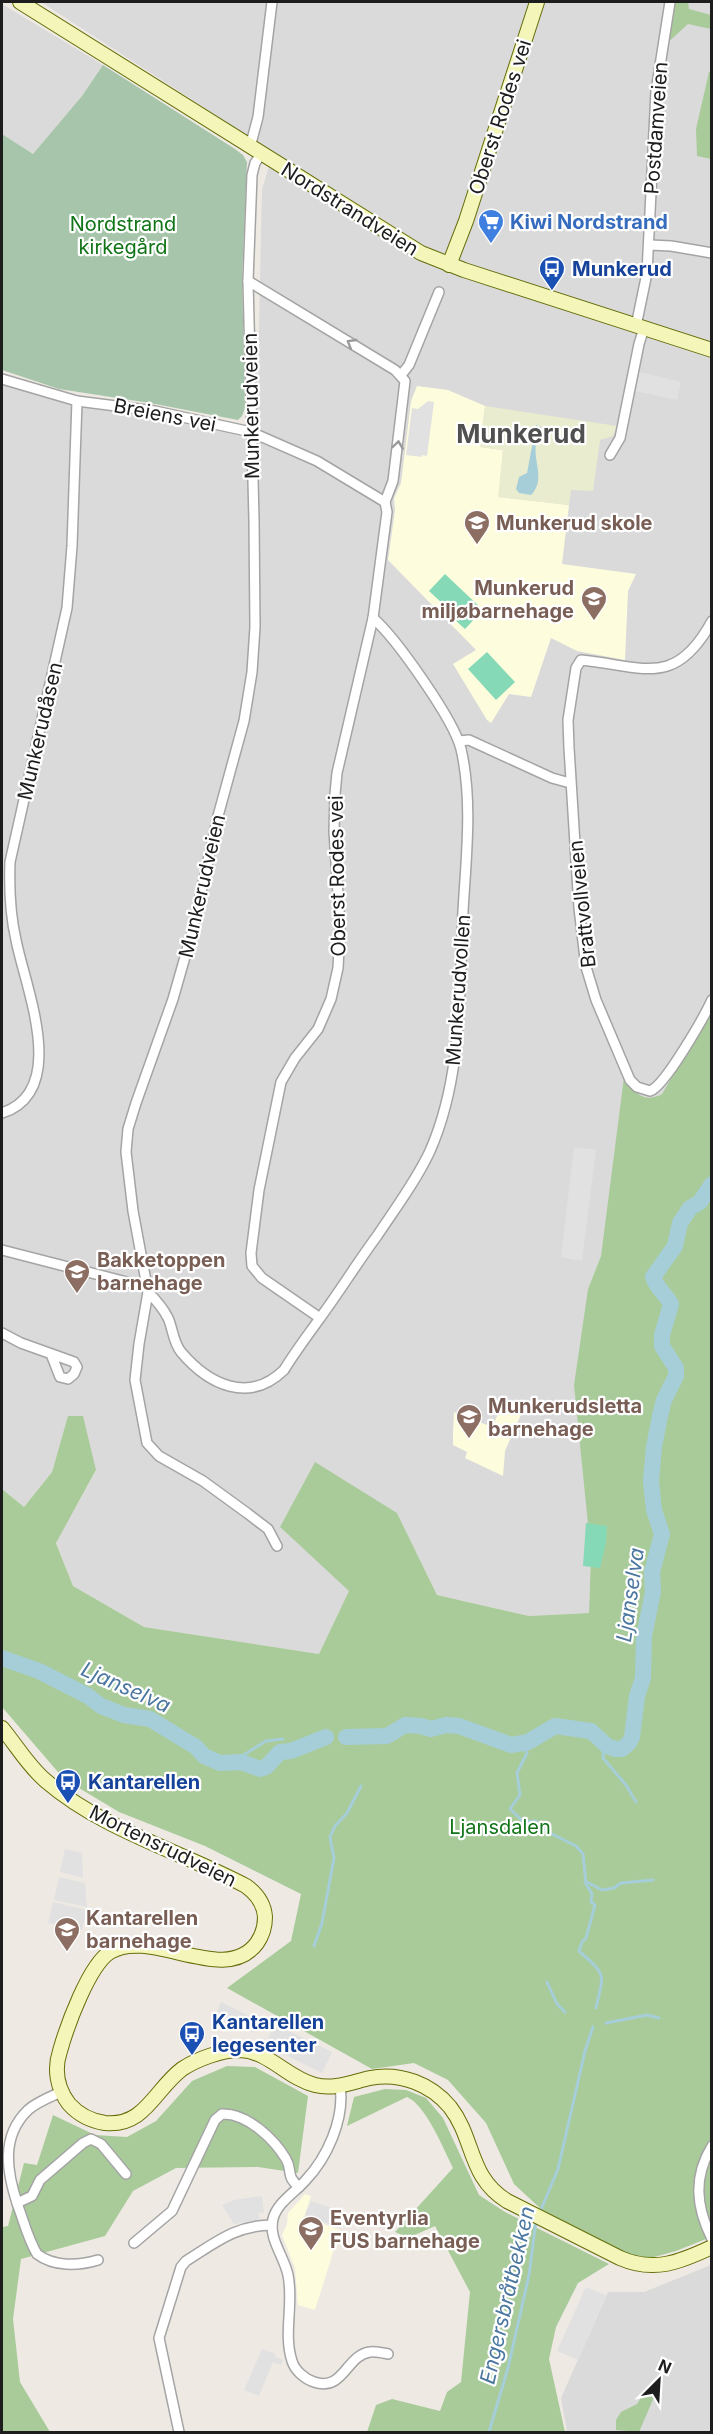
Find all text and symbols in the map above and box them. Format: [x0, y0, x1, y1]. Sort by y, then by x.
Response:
street label: Oberst Rodes vei [464, 37, 536, 197]
street label: Postdamveien [639, 61, 673, 195]
street label: Nordstrandveien [277, 157, 423, 261]
supermarket icon: Kiwi Nordstrand [476, 207, 506, 245]
place label: Kiwi Nordstrand [510, 210, 668, 234]
park label: Nordstrand kirkegård [70, 212, 176, 259]
bus stop icon: Munkerud [537, 254, 567, 292]
place label: Munkerud [572, 257, 672, 281]
street label: Munkerudveien [238, 333, 264, 479]
one-way arrow [347, 340, 358, 351]
street label: Breiens vei [112, 393, 218, 437]
district label: Munkerud [456, 418, 586, 449]
one-way arrow [392, 440, 404, 450]
school or university icon: Munkerud skole [462, 508, 492, 546]
place label: Munkerud skole [496, 511, 653, 535]
place label: Munkerud miljøbarnehage [422, 576, 574, 623]
school or university icon: Munkerud miljøbarnehage [579, 584, 609, 622]
street label: Munkerudåsen [12, 660, 68, 802]
street label: Oberst Rodes vei [324, 795, 350, 957]
street label: Munkerudveien [174, 812, 230, 960]
street label: Brattvollveien [563, 839, 601, 969]
street label: Munkerudvollen [441, 914, 475, 1066]
place label: Bakketoppen barnehage [97, 1248, 226, 1295]
school or university icon: Bakketoppen barnehage [62, 1257, 92, 1295]
place label: Munkerudsletta barnehage [488, 1394, 642, 1441]
school or university icon: Munkerudsletta barnehage [454, 1402, 484, 1440]
water label: Ljanselva [611, 1546, 649, 1644]
water label: Ljanselva [78, 1656, 175, 1718]
bus stop icon: Kantarellen [53, 1767, 83, 1805]
place label: Kantarellen [88, 1770, 200, 1794]
street label: Mortensrudveien [85, 1800, 241, 1892]
park label: Ljansdalen [449, 1815, 551, 1839]
place label: Kantarellen barnehage [86, 1906, 198, 1953]
school or university icon: Kantarellen barnehage [52, 1915, 82, 1953]
place label: Kantarellen legesenter [212, 2010, 324, 2057]
bus stop icon: Kantarellen legesenter [177, 2019, 207, 2057]
water label: Engersbråtbekken [474, 2204, 540, 2386]
place label: Eventyrlia FUS barnehage [330, 2206, 480, 2253]
school or university icon: Eventyrlia FUS barnehage [296, 2214, 326, 2252]
north arrow [629, 2350, 689, 2410]
text: N [655, 2355, 675, 2378]

